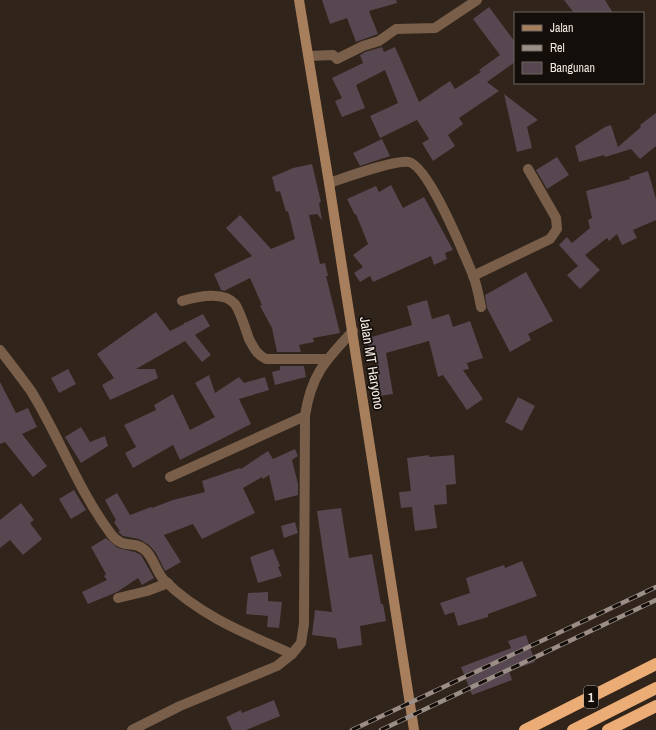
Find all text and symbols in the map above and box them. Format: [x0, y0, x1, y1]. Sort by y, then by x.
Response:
legend [514, 12, 644, 84]
text: Jalan [550, 20, 574, 36]
text: Rel [550, 40, 565, 56]
text: Bangunan [550, 60, 595, 76]
street label: Jalan MT Haryono [356, 315, 388, 411]
road number: 1 [584, 686, 598, 708]

